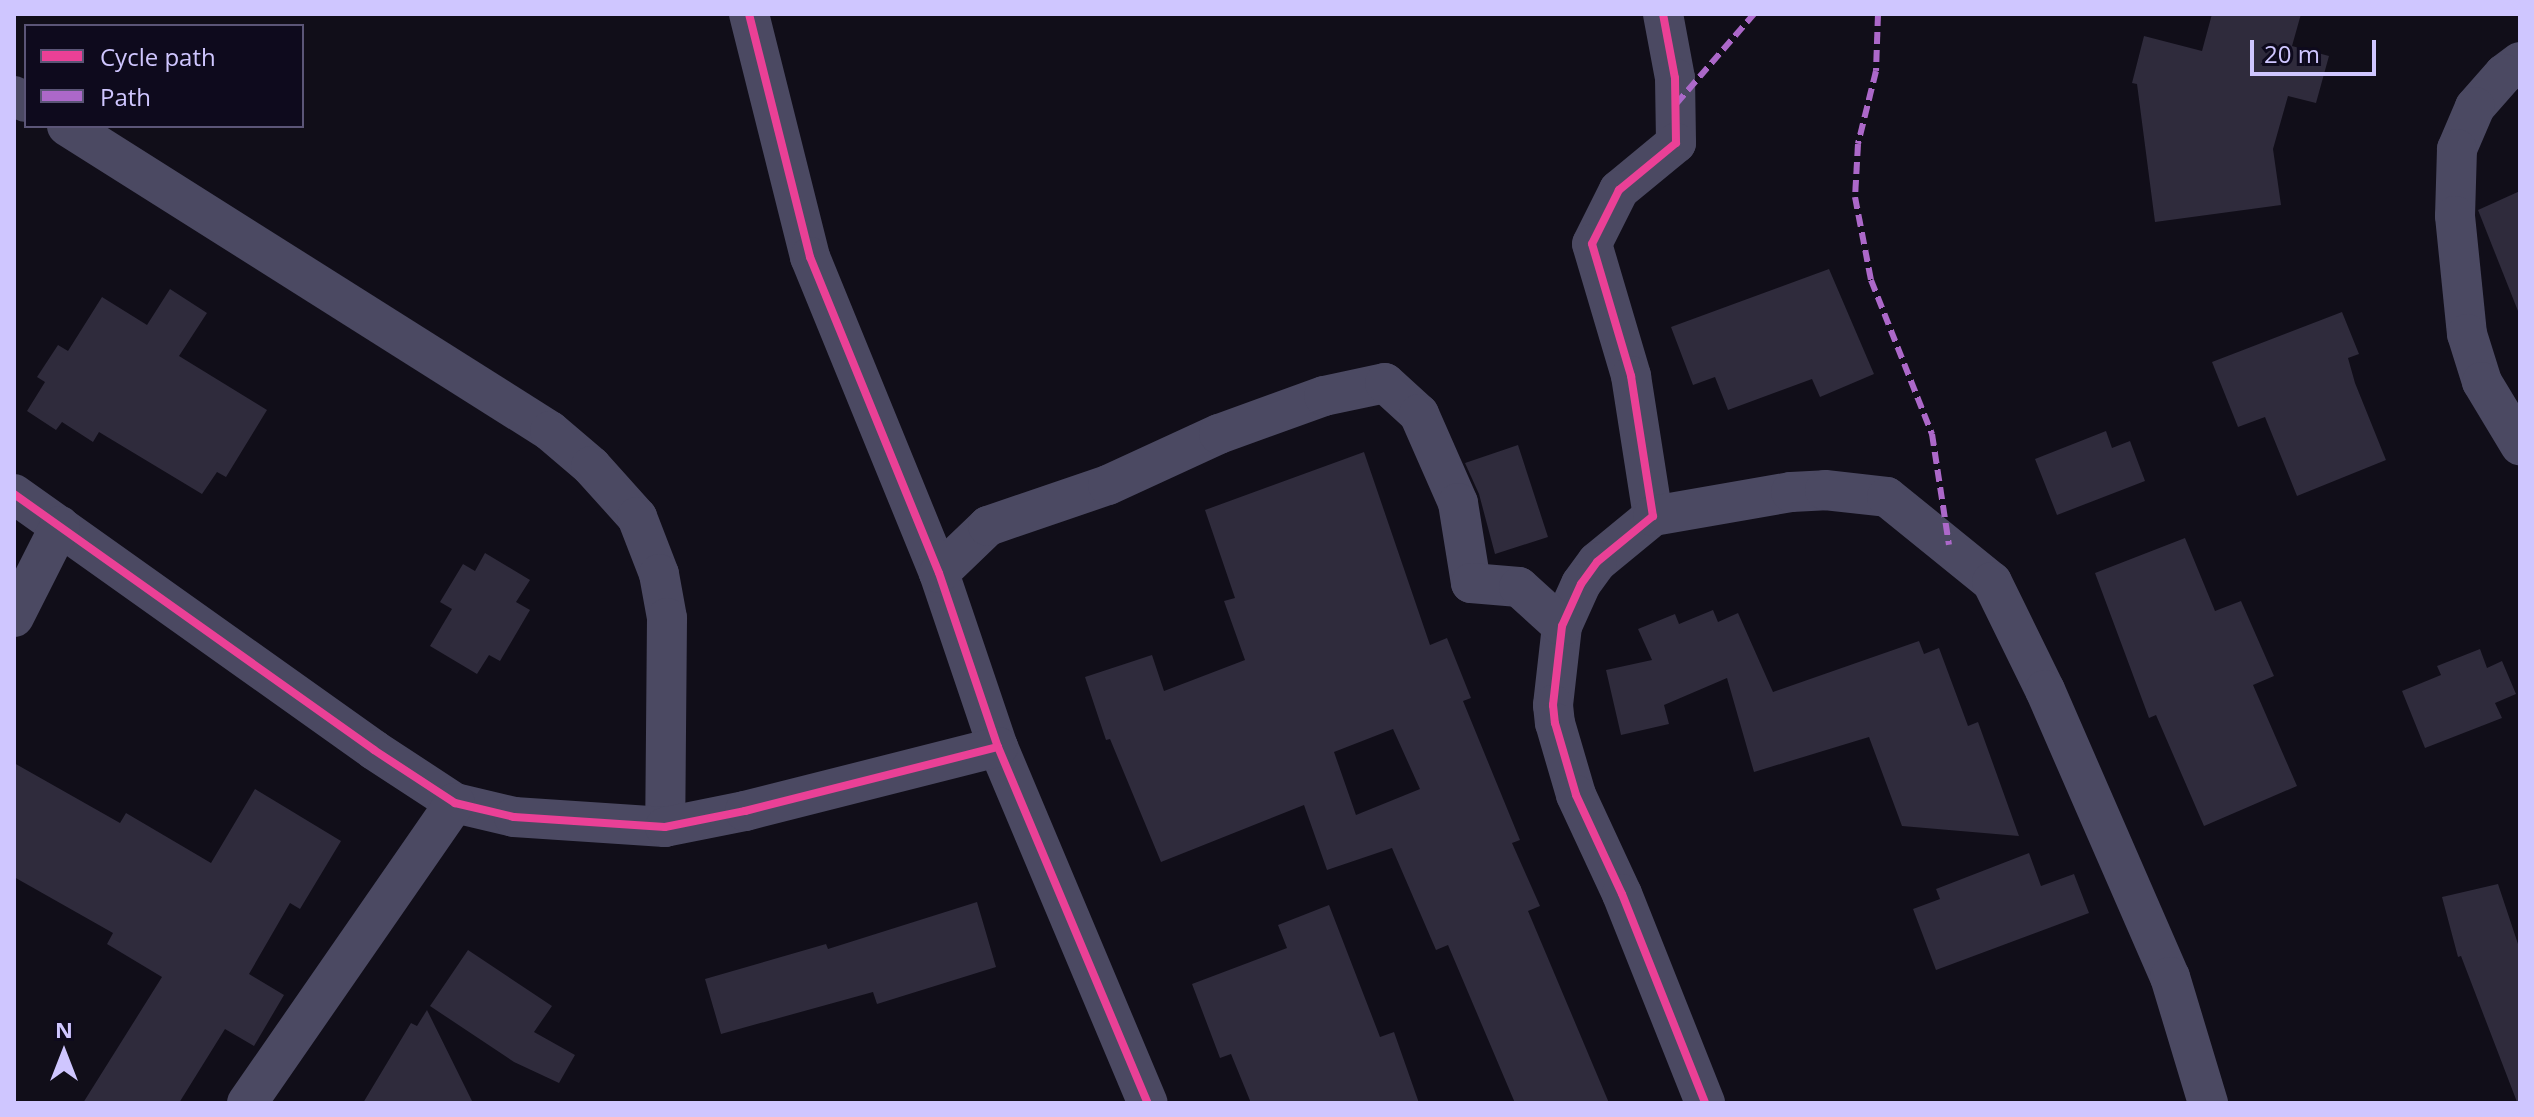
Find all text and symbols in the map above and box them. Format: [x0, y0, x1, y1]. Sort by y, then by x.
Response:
legend [24, 24, 304, 128]
scale bar [2254, 24, 2380, 74]
text: 20 m [2264, 37, 2320, 70]
text: Cycle path [100, 40, 216, 73]
text: Path [100, 80, 151, 113]
north arrow [24, 1013, 104, 1093]
text: N [55, 1014, 73, 1044]

